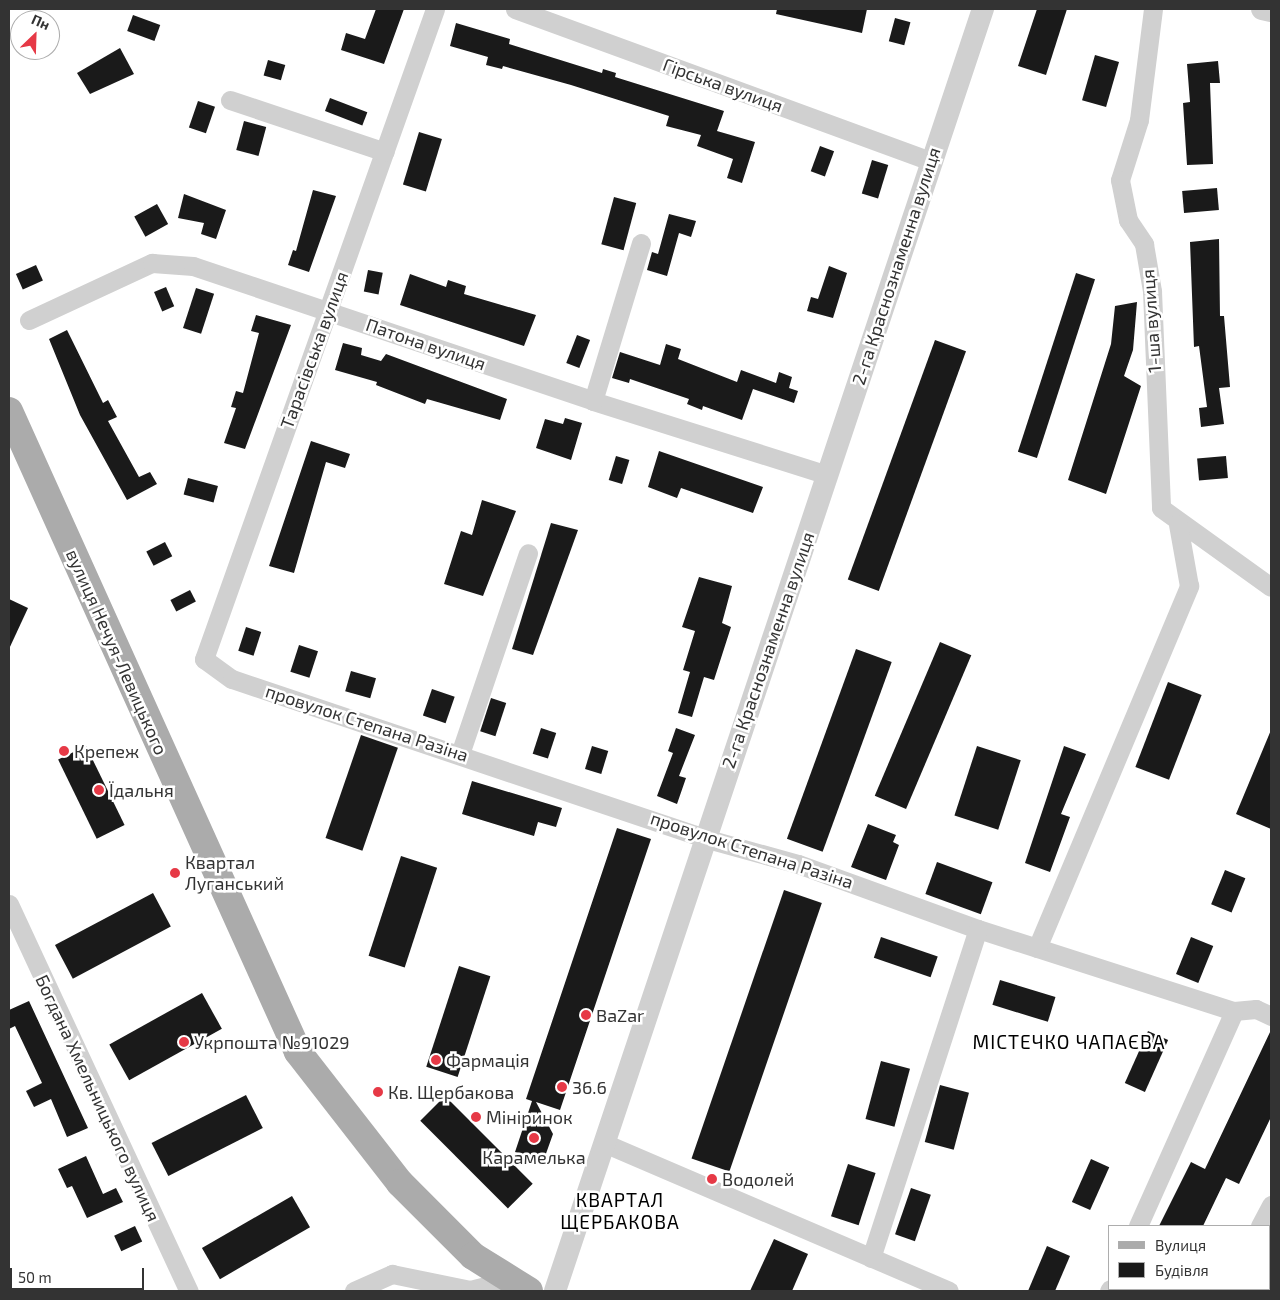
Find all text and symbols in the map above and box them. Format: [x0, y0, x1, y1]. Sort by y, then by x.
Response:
north arrow [10, 10, 60, 60]
text: Пн [29, 10, 53, 33]
street label: Гірська вулиця [660, 53, 786, 117]
street label: 2-га Краснознаменна вулиця [847, 144, 945, 388]
street label: Тарасівська вулиця [275, 268, 353, 432]
street label: 1-ша вулиця [1137, 269, 1165, 373]
street label: Патона вулиця [363, 313, 489, 375]
street label: 2-га Краснознаменна вулиця [717, 529, 819, 771]
street label: вулиця Нечуя-Левицького [62, 546, 172, 758]
street label: провулок Степана Разіна [263, 680, 471, 766]
place label: Крепеж [74, 740, 139, 762]
marker: Крепеж [58, 745, 70, 757]
place label: Їдальня [109, 779, 174, 801]
marker: Їдальня [93, 784, 105, 796]
street label: провулок Степана Разіна [648, 807, 856, 893]
place label: Квартал Луганський [185, 852, 284, 894]
marker: Квартал Луганський [169, 867, 181, 879]
street label: Богдана Хмельницького вулиця [31, 971, 165, 1225]
place label: BaZar [596, 1004, 644, 1026]
marker: BaZar [580, 1009, 592, 1021]
place label: Укрпошта №91029 [194, 1031, 350, 1053]
district label: МІСТЕЧКО ЧАПАЄВА [971, 1031, 1167, 1053]
marker: Укрпошта №91029 [178, 1036, 190, 1048]
place label: Фармація [446, 1049, 530, 1071]
marker: Фармація [430, 1054, 442, 1066]
place label: 36.6 [572, 1076, 607, 1098]
place label: Кв. Щербакова [388, 1081, 514, 1103]
marker: 36.6 [556, 1081, 568, 1093]
marker: Кв. Щербакова [372, 1086, 384, 1098]
place label: Мініринок [486, 1106, 573, 1128]
marker: Мініринок [470, 1111, 482, 1123]
marker: Карамелька [528, 1132, 540, 1144]
place label: Карамелька [482, 1146, 586, 1168]
place label: Водолей [722, 1168, 794, 1190]
marker: Водолей [706, 1173, 718, 1185]
district label: КВАРТАЛ ЩЕРБАКОВА [559, 1189, 681, 1233]
legend [1108, 1225, 1270, 1290]
text: Вулиця [1155, 1236, 1206, 1254]
scale bar [12, 1258, 146, 1290]
text: Будівля [1155, 1261, 1209, 1279]
text: 50 m [18, 1268, 52, 1286]

